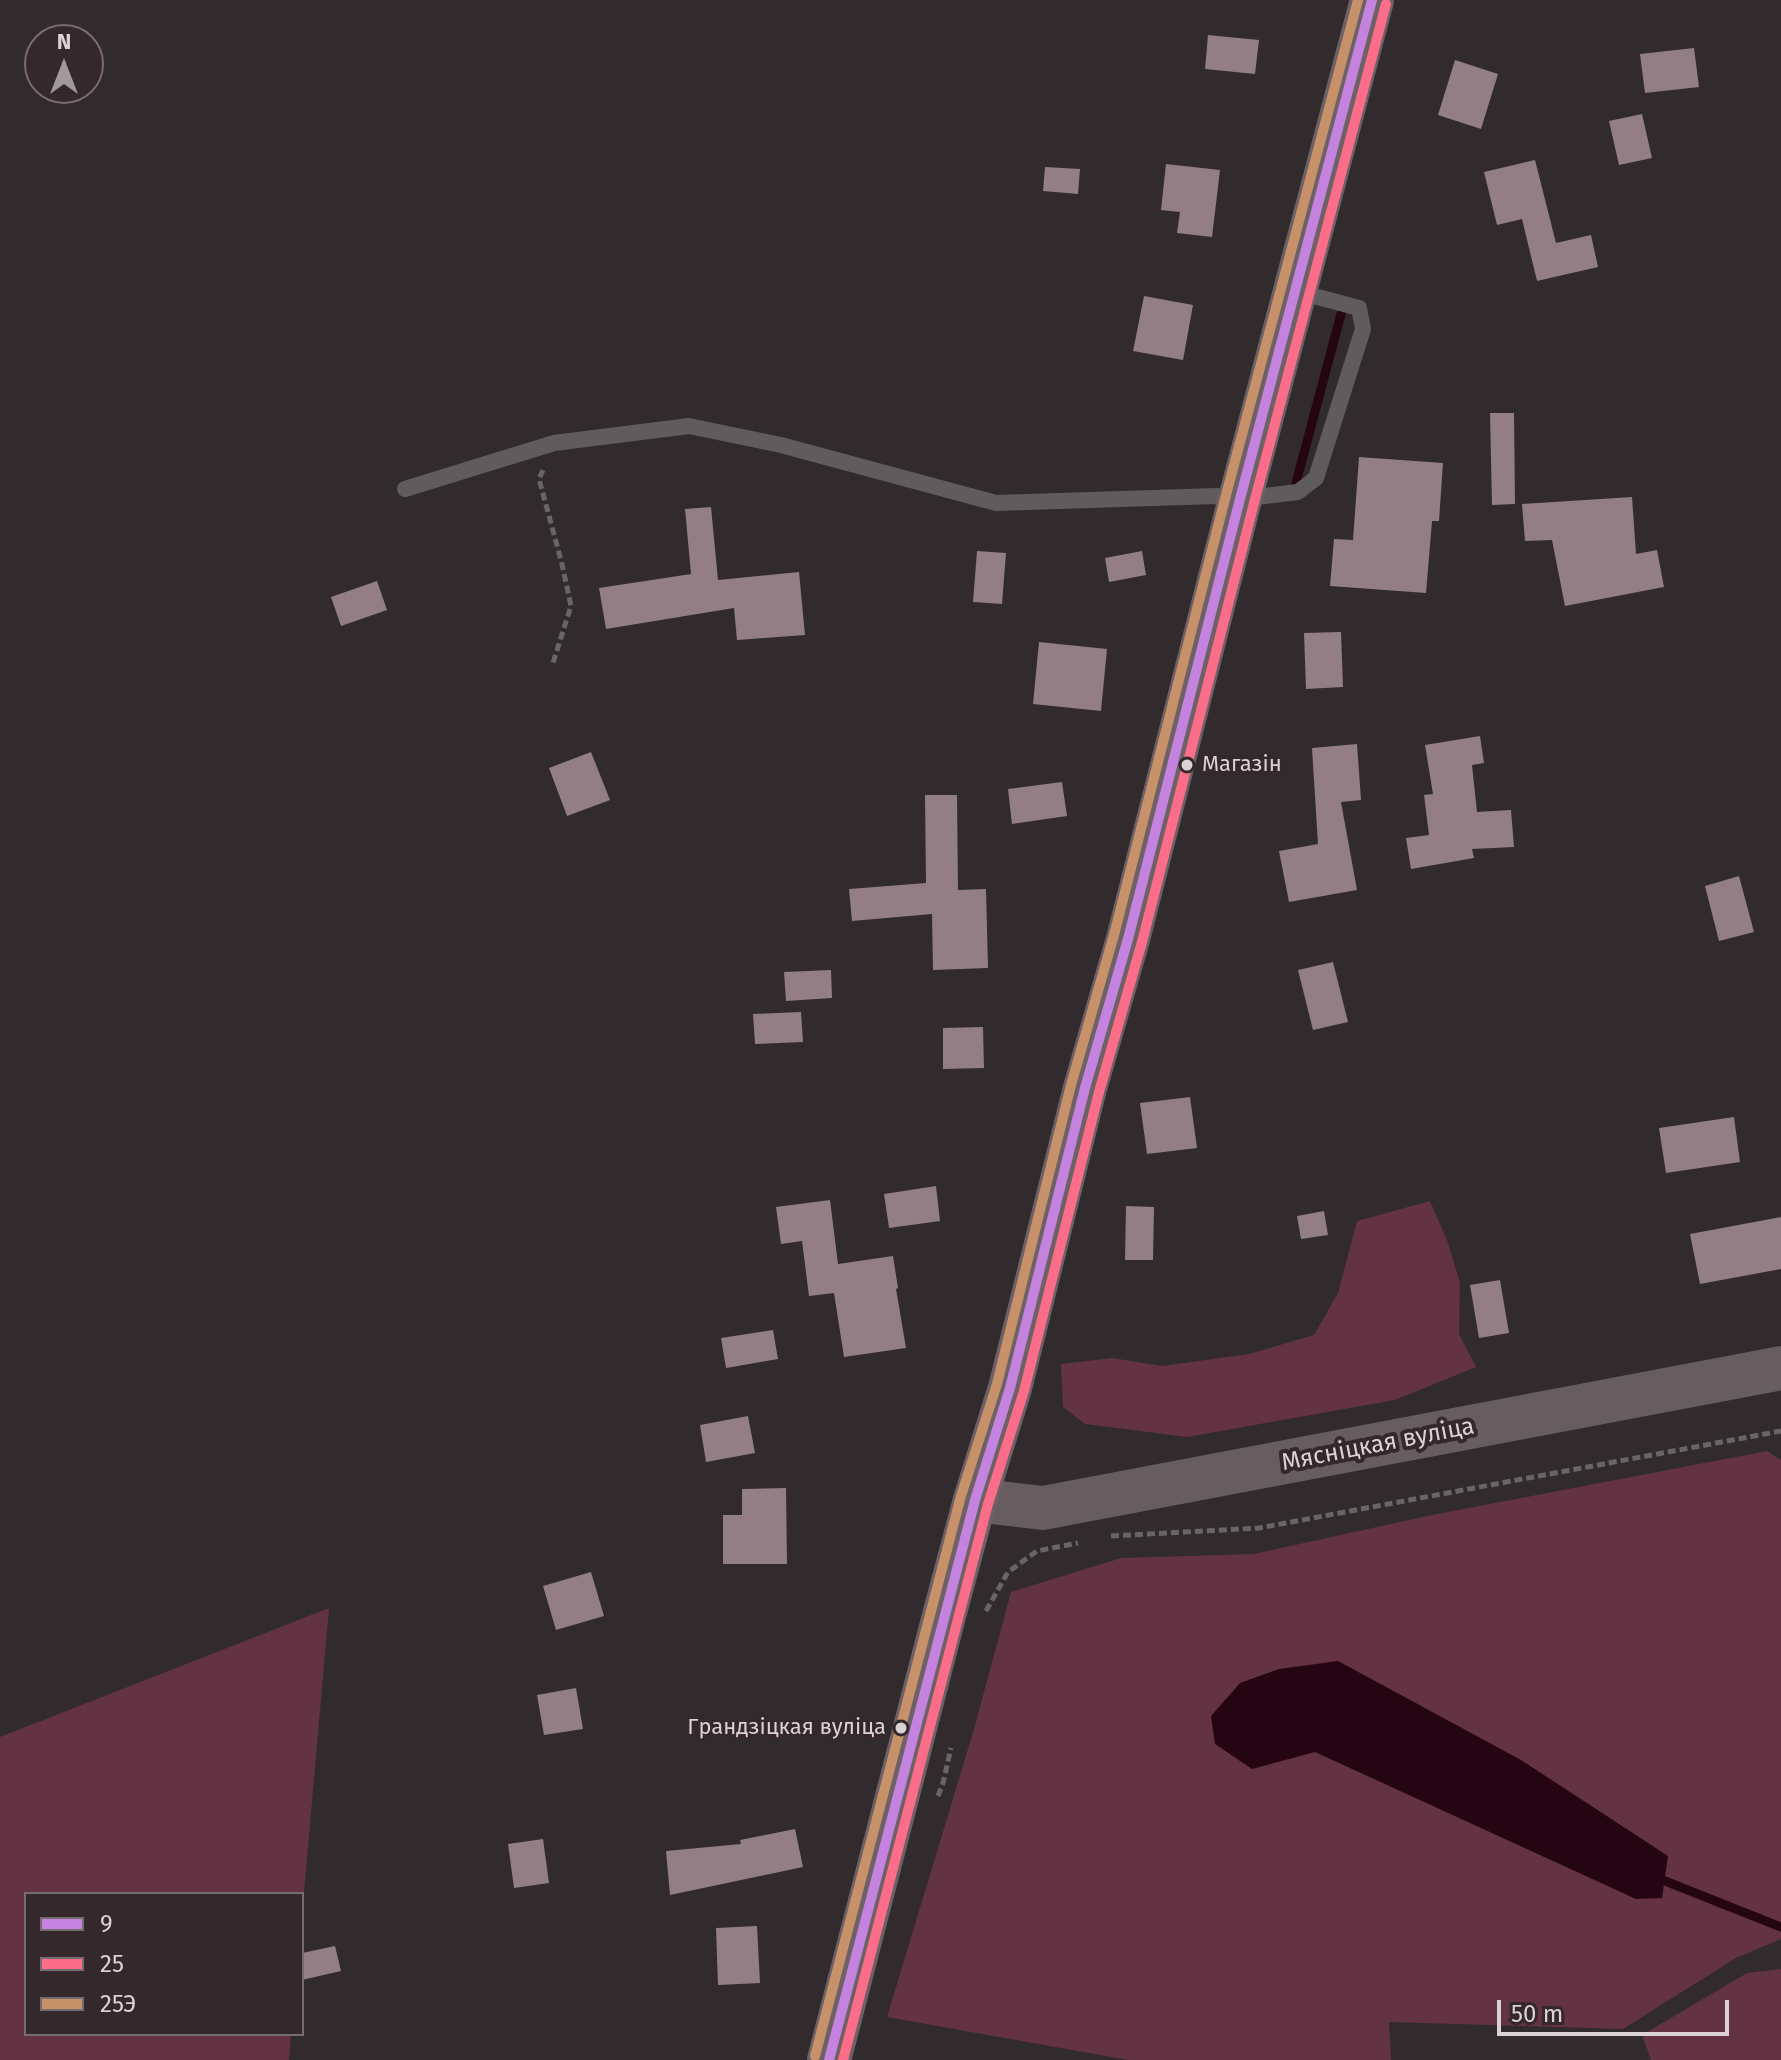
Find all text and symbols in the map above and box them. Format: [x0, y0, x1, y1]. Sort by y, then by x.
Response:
north arrow [24, 24, 104, 104]
text: N [57, 28, 71, 55]
place label: Магазін [1202, 752, 1282, 778]
marker: Магазін [1179, 757, 1195, 773]
street label: Мясніцкая вуліца [1279, 1412, 1477, 1478]
place label: Грандзіцкая вуліца [687, 1715, 886, 1741]
marker: Грандзіцкая вуліца [893, 1720, 909, 1736]
legend [24, 1892, 304, 2036]
text: 9 [100, 1910, 113, 1938]
text: 25 [100, 1950, 124, 1978]
scale bar [1501, 1984, 1733, 2034]
text: 25Э [100, 1990, 136, 2018]
text: 50 m [1511, 2000, 1563, 2028]

